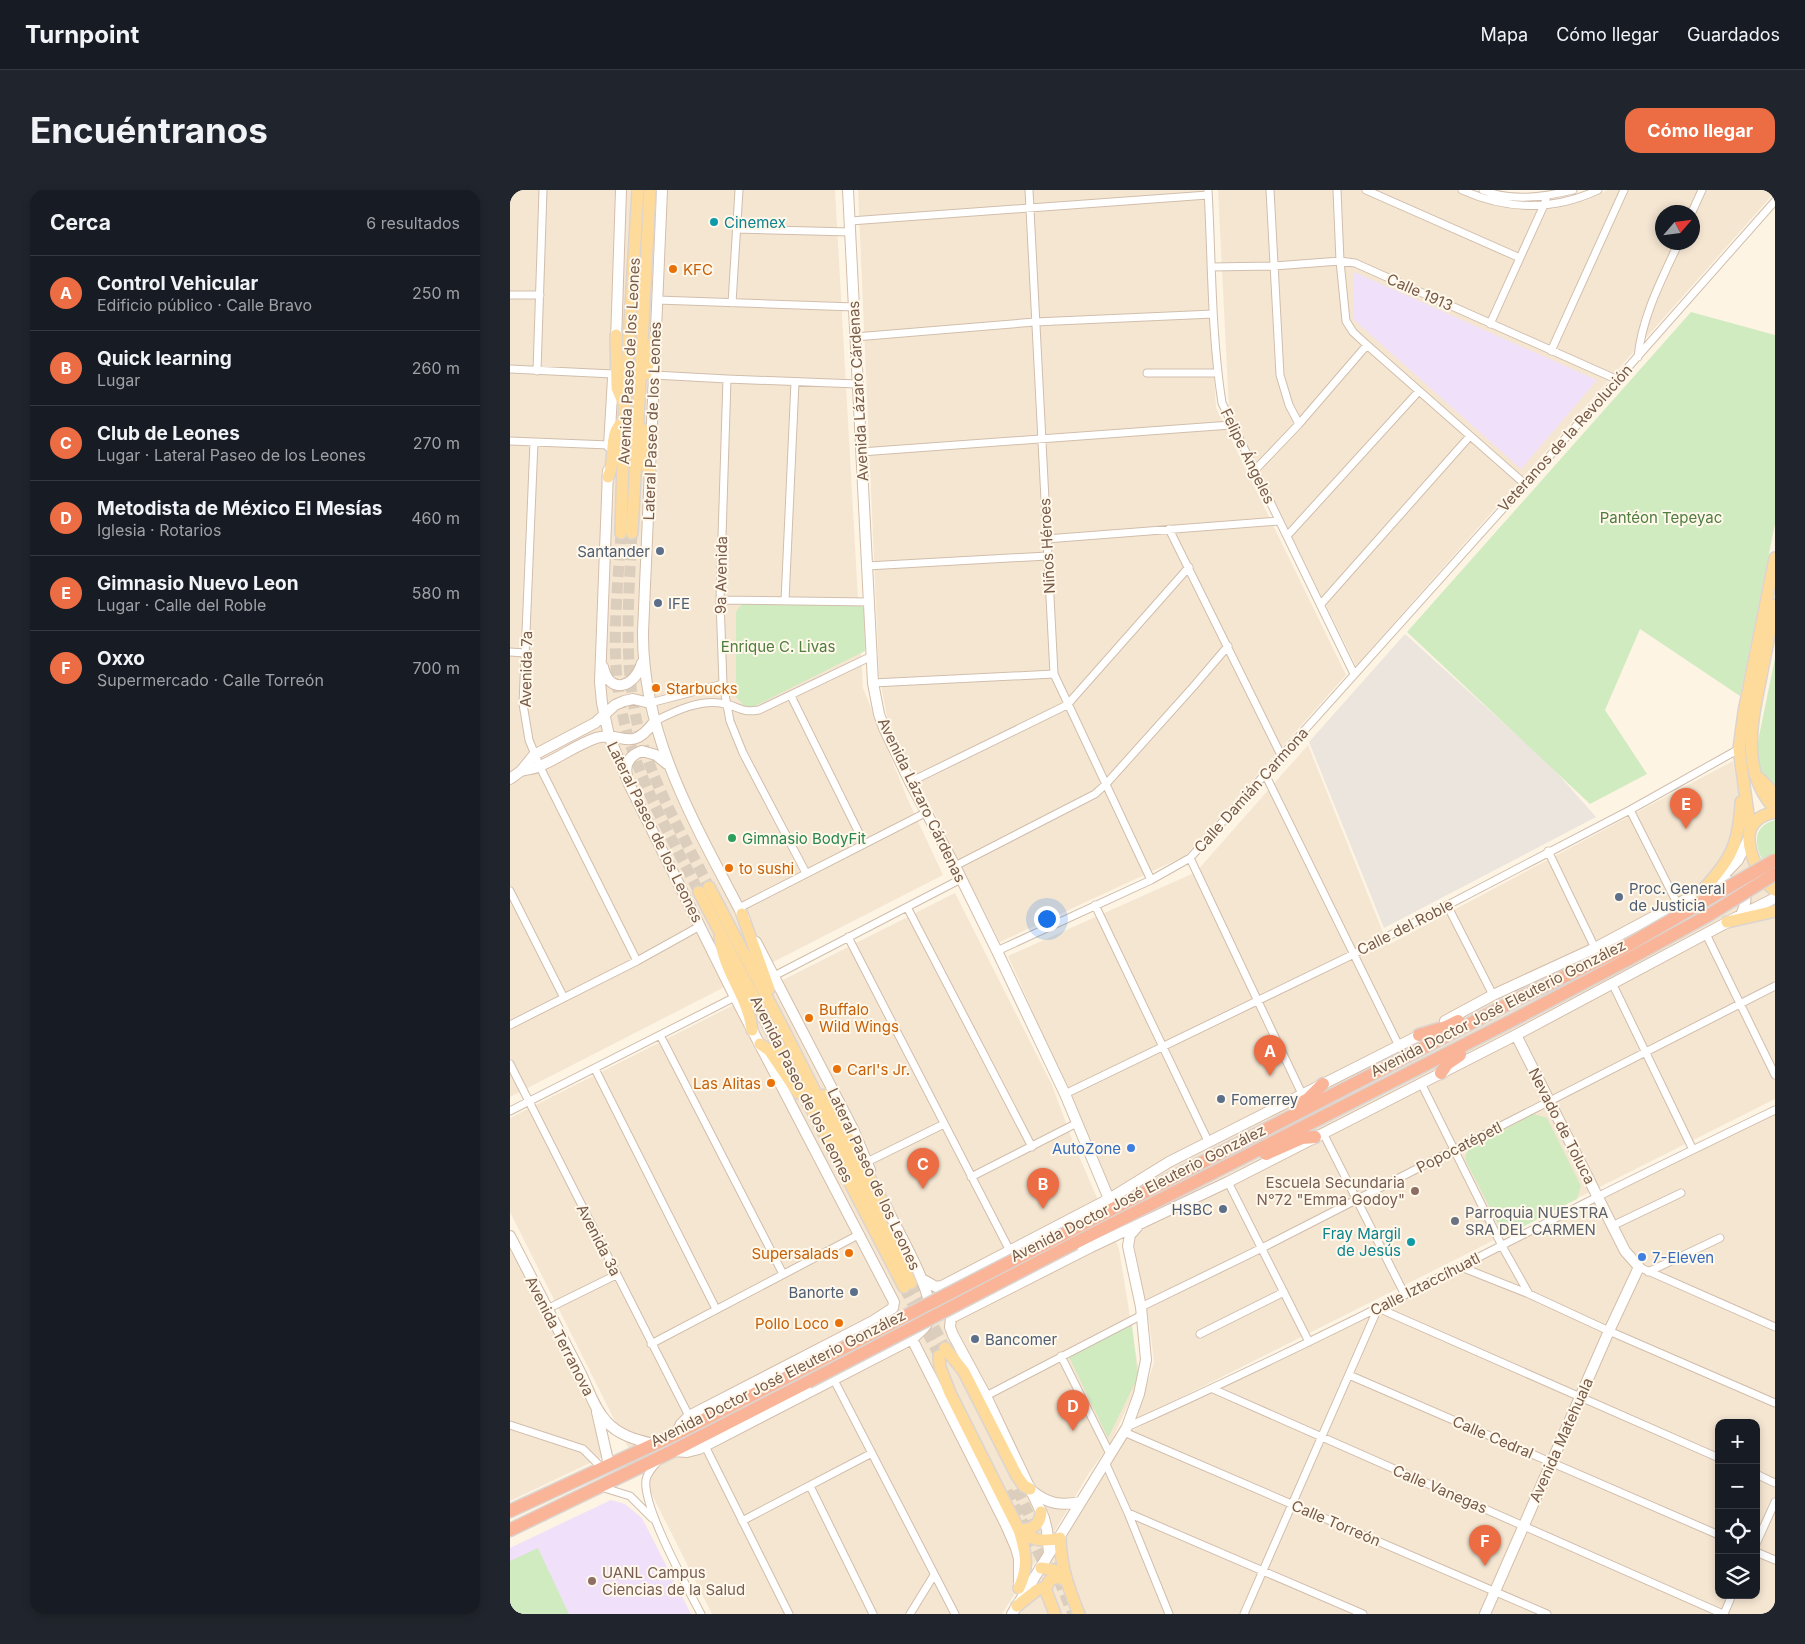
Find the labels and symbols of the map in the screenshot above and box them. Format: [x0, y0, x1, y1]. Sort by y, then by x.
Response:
north arrow [1655, 205, 1700, 250]
place label: Cinemex [724, 213, 786, 232]
marker: Cinemex [708, 216, 720, 228]
street label: Avenida Paseo de los Leones [614, 257, 644, 465]
place label: KFC [683, 260, 713, 279]
marker: KFC [667, 263, 679, 275]
street label: Calle 1913 [1384, 269, 1456, 315]
street label: Avenida Lázaro Cárdenas [844, 300, 872, 482]
street label: Lateral Paseo de los Leones [639, 321, 665, 521]
street label: Veteranos de la Revolución [1494, 360, 1636, 516]
street label: Felipe Ángeles [1217, 405, 1279, 507]
street label: Niños Héroes [1035, 498, 1059, 594]
park label: Pantéon Tepeyac [1600, 508, 1722, 527]
street label: 9a Avenida [711, 536, 731, 614]
place label: Santander [577, 542, 650, 561]
marker: Santander [654, 545, 666, 557]
place label: IFE [668, 594, 690, 613]
marker: IFE [652, 597, 664, 609]
street label: Avenida 7a [516, 630, 536, 708]
park label: Enrique C. Livas [721, 637, 835, 656]
place label: Starbucks [666, 679, 738, 698]
marker: Starbucks [650, 682, 662, 694]
street label: Avenida Lázaro Cárdenas [874, 715, 970, 885]
street label: Calle Damián Carmona [1190, 724, 1312, 856]
street label: Lateral Paseo de los Leones [603, 738, 707, 926]
pin: E [1670, 788, 1702, 829]
place label: Gimnasio BodyFit [742, 829, 866, 848]
marker: Gimnasio BodyFit [726, 832, 738, 844]
place label: to sushi [739, 859, 794, 878]
marker: to sushi [723, 862, 735, 874]
place label: Proc. General de Justicia [1629, 879, 1725, 915]
marker: Proc. General de Justicia [1613, 891, 1625, 903]
street label: Calle del Roble [1354, 895, 1456, 959]
your location [1034, 906, 1060, 932]
street label: Avenida Doctor José Eleuterio González [1367, 935, 1629, 1081]
street label: Avenida Paseo de los Leones [747, 992, 858, 1186]
place label: Buffalo Wild Wings [819, 1000, 899, 1036]
marker: Buffalo Wild Wings [803, 1012, 815, 1024]
pin: A [1254, 1035, 1286, 1076]
place label: Carl's Jr. [847, 1060, 910, 1079]
marker: Carl's Jr. [831, 1063, 843, 1075]
street label: Nevado de Toluca [1524, 1065, 1600, 1187]
place label: Las Alitas [693, 1074, 761, 1093]
marker: Las Alitas [765, 1077, 777, 1089]
street label: Lateral Paseo de los Leones [823, 1085, 925, 1273]
place label: Fomerrey [1231, 1090, 1299, 1109]
marker: Fomerrey [1215, 1093, 1227, 1105]
street label: Popocatépetl [1413, 1117, 1505, 1177]
street label: Avenida Doctor José Eleuterio González [1007, 1120, 1269, 1266]
place label: AutoZone [1052, 1139, 1121, 1158]
marker: AutoZone [1125, 1142, 1137, 1154]
pin: C [907, 1148, 939, 1189]
pin: B [1027, 1168, 1059, 1209]
place label: Escuela Secundaria N°72 "Emma Godoy" [1257, 1173, 1405, 1209]
marker: Escuela Secundaria N°72 "Emma Godoy" [1409, 1185, 1421, 1197]
place label: HSBC [1171, 1200, 1213, 1219]
street label: Avenida 3a [573, 1201, 625, 1279]
marker: HSBC [1217, 1203, 1229, 1215]
place label: Parroquia NUESTRA SRA DEL CARMEN [1465, 1203, 1608, 1239]
marker: Parroquia NUESTRA SRA DEL CARMEN [1449, 1215, 1461, 1227]
place label: Fray Margil de Jesús [1322, 1224, 1401, 1260]
marker: Fray Margil de Jesús [1405, 1236, 1417, 1248]
place label: Supersalads [751, 1244, 839, 1263]
marker: Supersalads [843, 1247, 855, 1259]
street label: Calle Iztaccíhuatl [1367, 1248, 1483, 1320]
place label: 7-Eleven [1652, 1248, 1714, 1267]
marker: 7-Eleven [1636, 1251, 1648, 1263]
street label: Avenida Terranova [522, 1273, 598, 1399]
place label: Banorte [789, 1283, 844, 1302]
marker: Banorte [848, 1286, 860, 1298]
street label: Avenida Doctor José Eleuterio González [647, 1305, 909, 1451]
place label: Pollo Loco [755, 1314, 829, 1333]
marker: Pollo Loco [833, 1317, 845, 1329]
place label: Bancomer [985, 1330, 1058, 1349]
marker: Bancomer [969, 1333, 981, 1345]
street label: Avenida Matehuala [1525, 1375, 1597, 1505]
pin: D [1057, 1390, 1089, 1431]
street label: Calle Cedral [1450, 1411, 1536, 1463]
street label: Calle Vanegas [1390, 1461, 1490, 1517]
street label: Calle Torreón [1289, 1496, 1383, 1550]
pin: F [1469, 1525, 1501, 1566]
place label: UANL Campus Ciencias de la Salud [602, 1563, 745, 1599]
marker: UANL Campus Ciencias de la Salud [586, 1575, 598, 1587]

